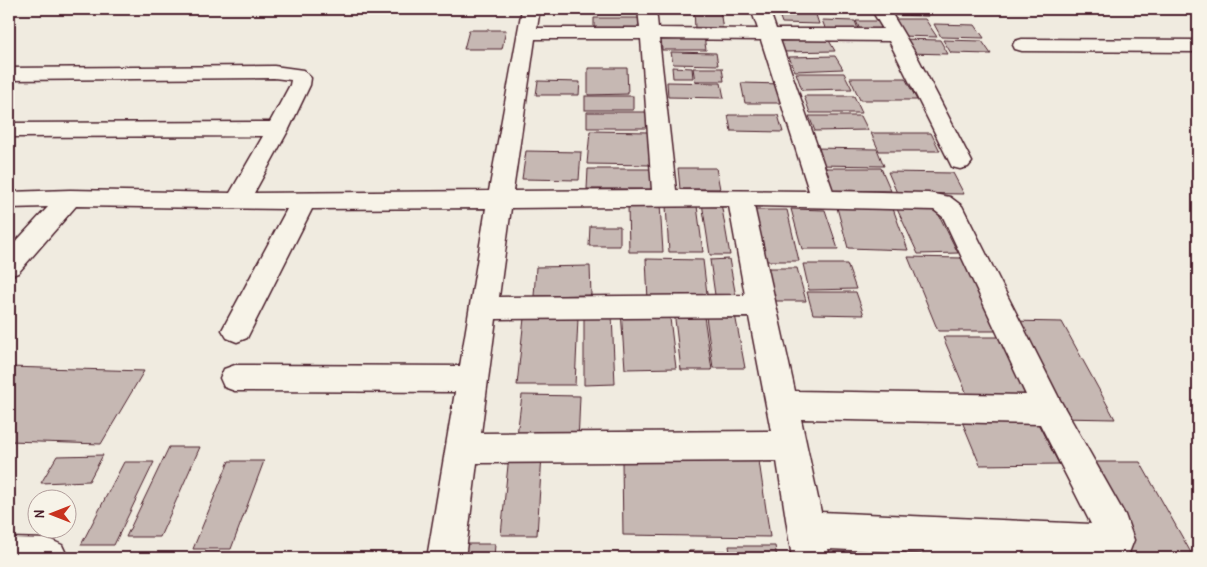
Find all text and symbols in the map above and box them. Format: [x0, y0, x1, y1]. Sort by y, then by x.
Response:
north arrow [28, 490, 78, 540]
text: N [29, 510, 48, 518]

